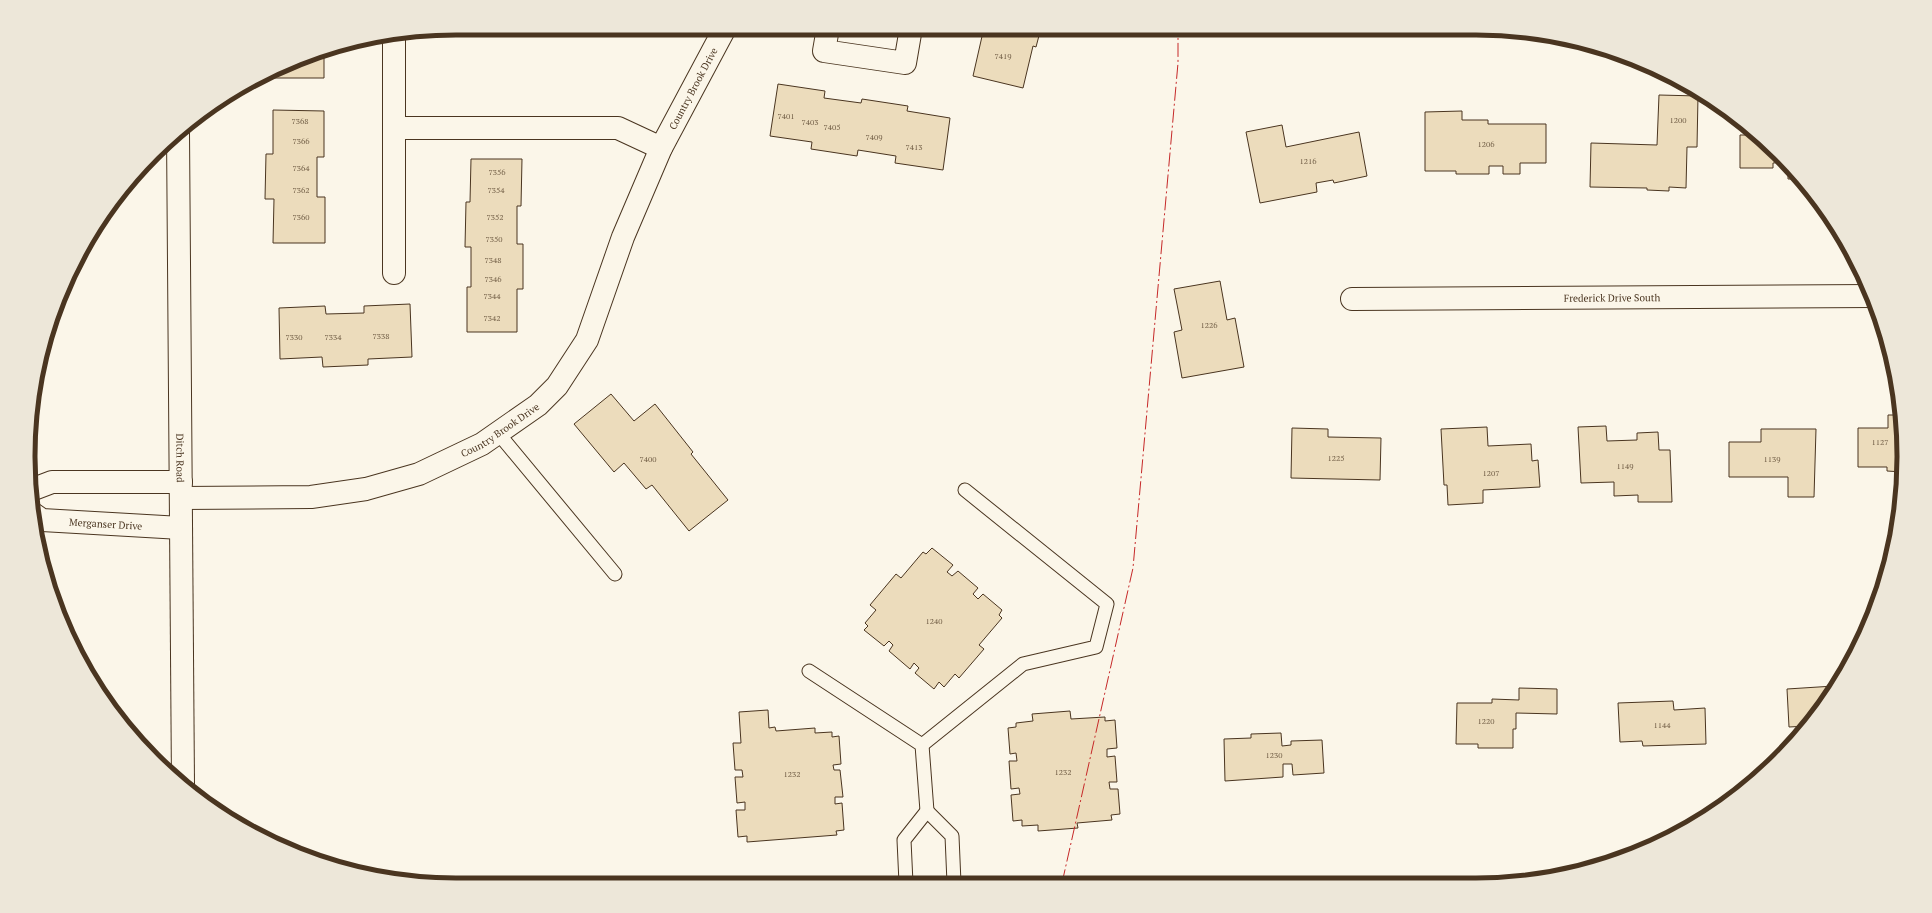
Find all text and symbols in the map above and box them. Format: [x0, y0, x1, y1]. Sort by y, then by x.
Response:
street label: Country Brook Drive [666, 45, 720, 132]
house number: 7419 [994, 51, 1012, 61]
house number: 7401 [777, 111, 795, 121]
house number: 1200 [1669, 115, 1687, 125]
house number: 7368 [291, 116, 309, 126]
house number: 7403 [801, 117, 819, 127]
house number: 7405 [823, 122, 841, 132]
house number: 7409 [865, 132, 883, 142]
house number: 7366 [292, 136, 310, 146]
house number: 1206 [1477, 139, 1495, 149]
house number: 7413 [905, 142, 923, 152]
house number: 1216 [1299, 156, 1317, 166]
house number: 7364 [292, 163, 310, 173]
house number: 7356 [488, 167, 506, 177]
house number: 7362 [292, 185, 310, 195]
house number: 7354 [487, 185, 505, 195]
house number: 7360 [292, 212, 310, 222]
house number: 7352 [486, 212, 504, 222]
house number: 7350 [485, 234, 503, 244]
house number: 7348 [484, 255, 502, 265]
house number: 7346 [484, 274, 502, 284]
house number: 7344 [483, 291, 501, 301]
street label: Frederick Drive South [1564, 291, 1660, 304]
house number: 7342 [483, 313, 501, 323]
house number: 1226 [1200, 320, 1218, 330]
house number: 7338 [372, 331, 390, 341]
house number: 7330 [285, 332, 303, 342]
house number: 7334 [324, 332, 342, 342]
street label: Country Brook Drive [458, 400, 542, 460]
street label: Ditch Road [174, 433, 187, 483]
house number: 1127 [1871, 437, 1889, 447]
house number: 1225 [1327, 453, 1345, 463]
house number: 7400 [639, 454, 657, 464]
house number: 1139 [1763, 454, 1781, 464]
house number: 1149 [1616, 461, 1634, 471]
house number: 1207 [1482, 468, 1500, 478]
street label: Merganser Drive [69, 515, 143, 532]
house number: 1240 [925, 616, 943, 626]
house number: 1220 [1477, 716, 1495, 726]
house number: 1144 [1653, 720, 1671, 730]
house number: 1230 [1265, 750, 1283, 760]
house number: 1232 [1054, 767, 1072, 777]
house number: 1232 [783, 769, 801, 779]

